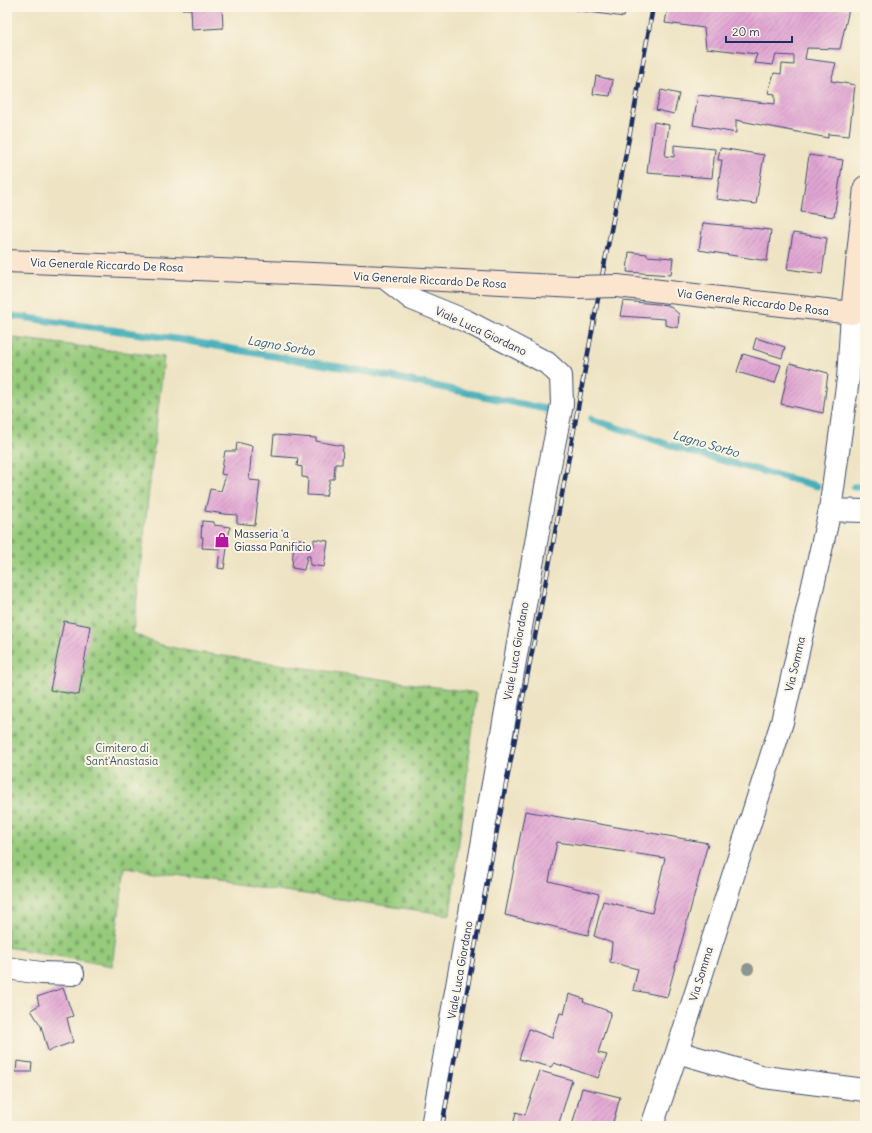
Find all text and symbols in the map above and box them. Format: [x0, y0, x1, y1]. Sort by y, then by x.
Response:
scale bar [726, 18, 792, 44]
text: 20 m [732, 24, 760, 39]
street label: Via Generale Riccardo De Rosa [30, 255, 184, 275]
street label: Via Generale Riccardo De Rosa [353, 269, 507, 291]
street label: Via Generale Riccardo De Rosa [676, 286, 830, 318]
street label: Viale Luca Giordano [433, 304, 529, 358]
water label: Lagno Sorbo [246, 332, 317, 359]
water label: Lagno Sorbo [671, 427, 742, 460]
place label: Masseria 'a Giassa Panificio [234, 527, 311, 554]
shop icon: Masseria 'a Giassa Panificio [213, 531, 231, 549]
street label: Viale Luca Giordano [500, 601, 532, 701]
street label: Via Somma [782, 635, 808, 693]
park label: Cimitero di Sant'Anastasia [86, 741, 158, 768]
street label: Viale Luca Giordano [444, 920, 476, 1020]
street label: Via Somma [686, 945, 716, 1003]

